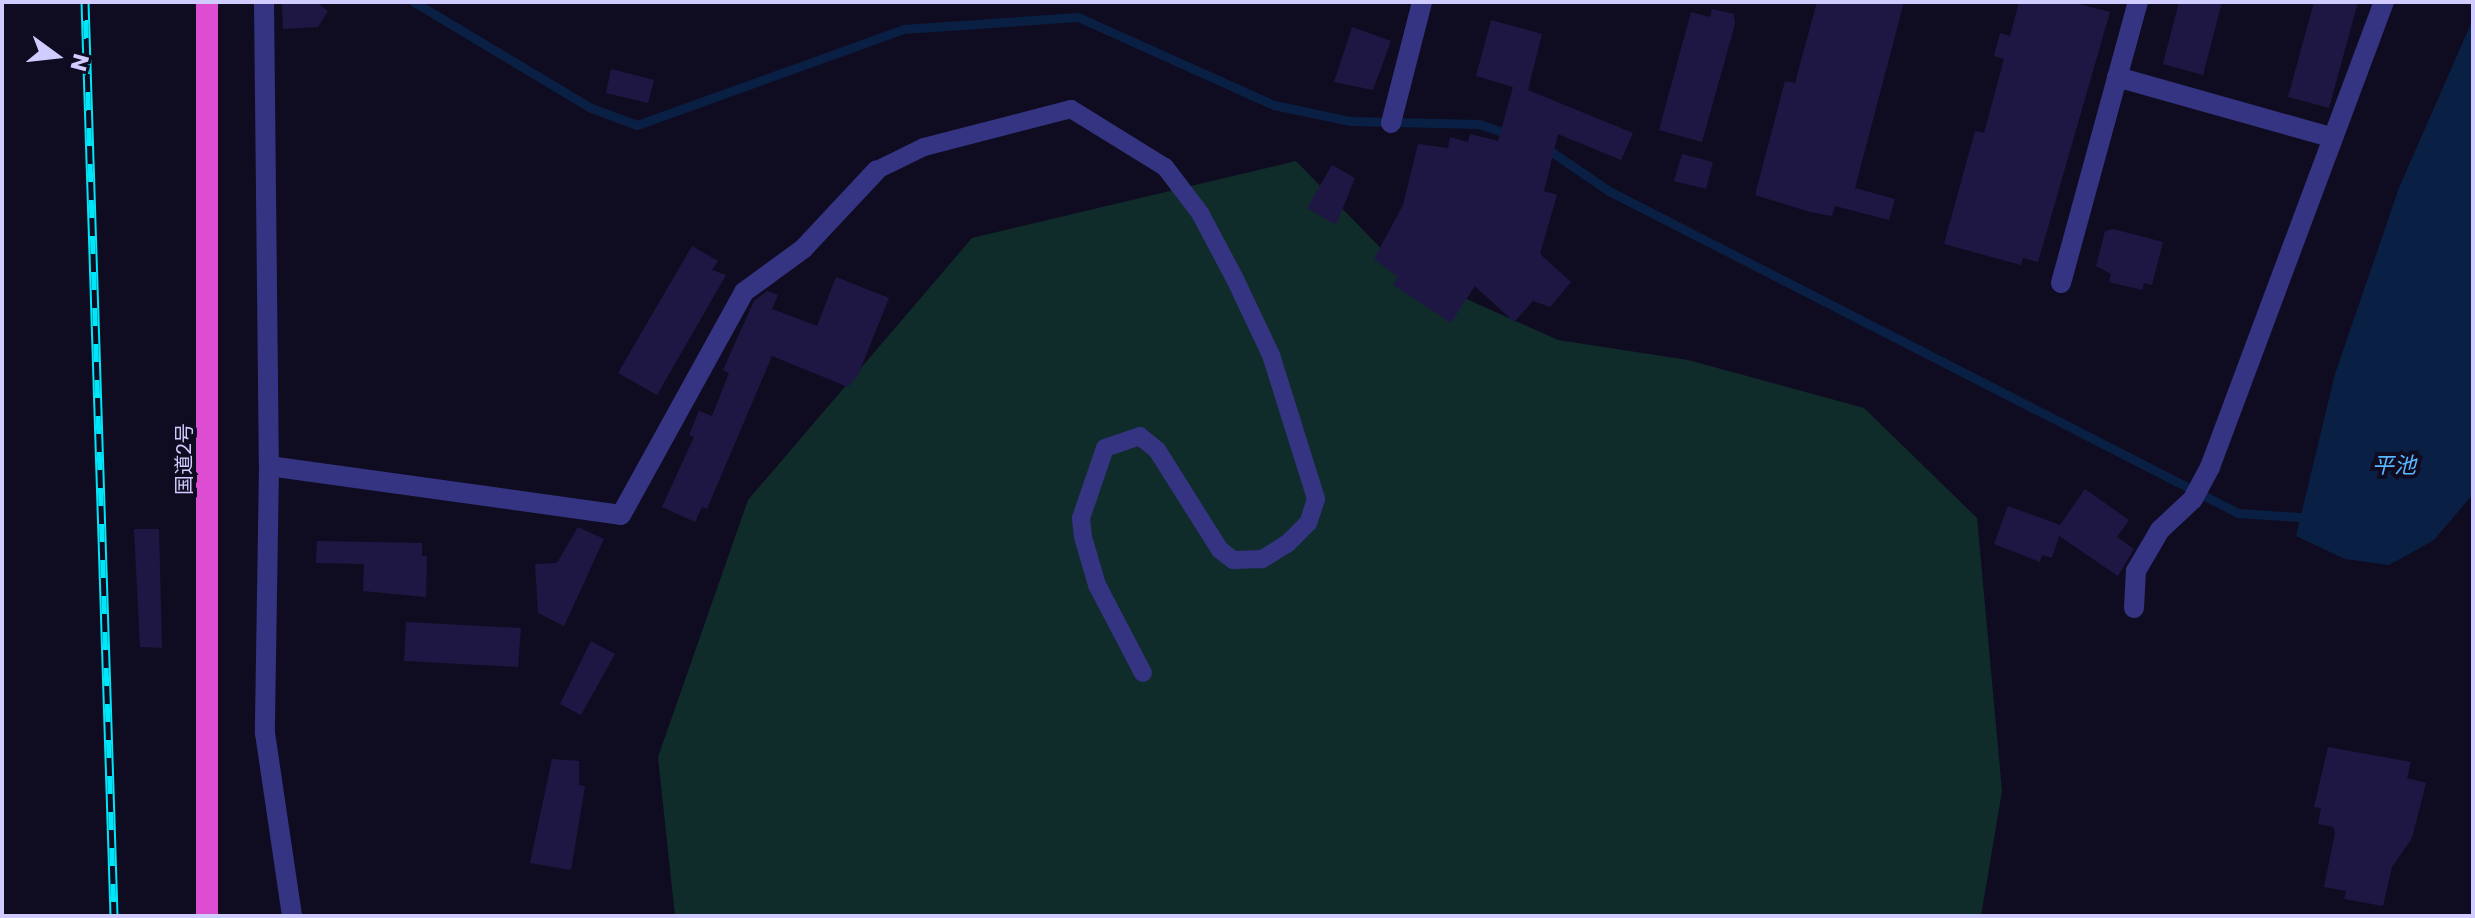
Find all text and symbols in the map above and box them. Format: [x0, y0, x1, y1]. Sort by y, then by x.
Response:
north arrow [16, 16, 96, 96]
text: N [63, 50, 97, 74]
street label: 国道2号 [172, 423, 196, 495]
water label: 平池 [2372, 453, 2416, 479]

